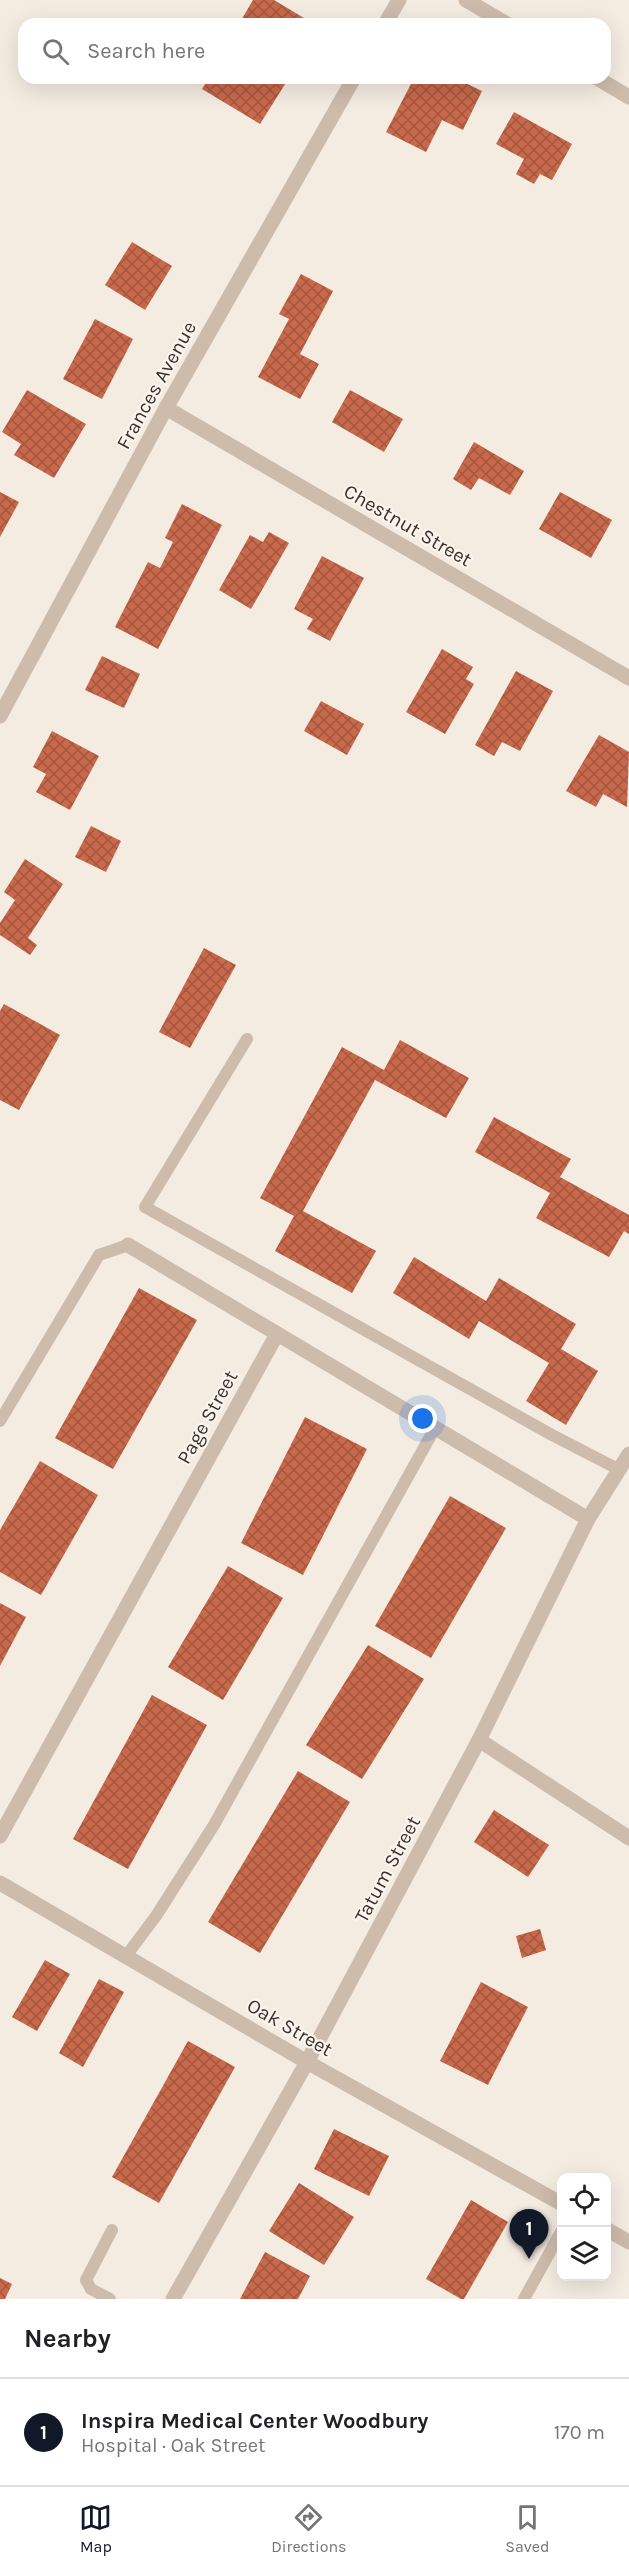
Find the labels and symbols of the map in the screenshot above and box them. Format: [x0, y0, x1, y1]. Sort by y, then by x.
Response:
street label: Frances Avenue [112, 317, 201, 453]
street label: Chestnut Street [340, 479, 476, 572]
street label: Page Street [172, 1366, 243, 1468]
your location [408, 1404, 437, 1433]
street label: Tatum Street [350, 1812, 425, 1926]
street label: Oak Street [243, 1994, 337, 2061]
pin: 1 [510, 2210, 548, 2259]

